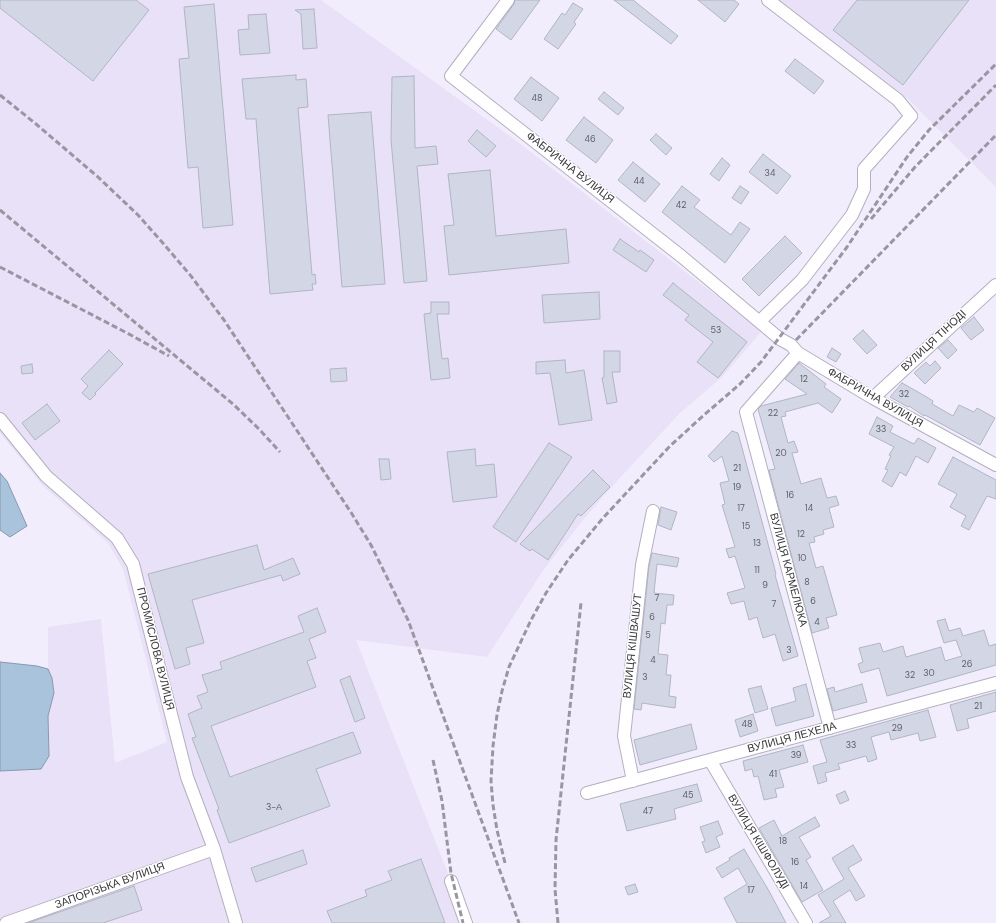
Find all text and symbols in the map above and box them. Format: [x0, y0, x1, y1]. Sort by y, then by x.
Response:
house number: 48 [532, 94, 542, 104]
street label: ФАБРИЧНА ВУЛИЦЯ [523, 129, 617, 207]
house number: 46 [584, 135, 596, 145]
house number: 34 [765, 169, 775, 179]
house number: 44 [634, 177, 644, 187]
house number: 42 [676, 201, 686, 211]
street label: ВУЛИЦЯ ТІНОДІ [899, 307, 969, 375]
house number: 53 [711, 326, 721, 336]
street label: ФАБРИЧНА ВУЛИЦЯ [825, 365, 925, 431]
house number: 12 [800, 375, 808, 385]
house number: 32 [899, 390, 909, 400]
house number: 22 [768, 409, 778, 419]
house number: 33 [876, 425, 886, 435]
house number: 20 [775, 449, 787, 459]
house number: 21 [733, 464, 741, 474]
house number: 19 [733, 483, 741, 493]
house number: 16 [786, 491, 794, 501]
house number: 17 [737, 504, 745, 514]
house number: 14 [805, 504, 813, 514]
street label: ВУЛИЦЯ КАРМЕЛЮКА [766, 512, 810, 628]
house number: 15 [742, 522, 750, 532]
house number: 12 [797, 530, 805, 540]
house number: 13 [753, 539, 761, 549]
house number: 10 [798, 554, 806, 564]
house number: 11 [754, 566, 760, 576]
house number: 8 [804, 578, 810, 588]
house number: 9 [762, 581, 768, 591]
street label: ПРОМИСЛОВА ВУЛИЦЯ [133, 586, 177, 712]
street label: ВУЛИЦЯ КІШВАШУТ [621, 593, 645, 699]
house number: 7 [655, 594, 659, 604]
house number: 6 [810, 597, 816, 607]
house number: 7 [772, 600, 776, 610]
house number: 6 [649, 613, 655, 623]
house number: 4 [814, 618, 820, 628]
house number: 5 [645, 631, 651, 641]
house number: 3 [786, 646, 792, 656]
house number: 4 [650, 656, 656, 666]
house number: 26 [962, 660, 972, 670]
house number: 30 [923, 669, 935, 679]
house number: 32 [905, 671, 915, 681]
house number: 3 [642, 673, 648, 683]
house number: 21 [974, 702, 982, 712]
house number: 48 [742, 720, 752, 730]
street label: ВУЛИЦЯ ЛЕХЕЛА [746, 720, 838, 756]
house number: 29 [892, 724, 902, 734]
house number: 33 [846, 741, 856, 751]
house number: 39 [791, 751, 801, 761]
house number: 41 [769, 770, 777, 780]
house number: 45 [683, 791, 693, 801]
street label: ВУЛИЦЯ КІШФОЛУДІ [724, 792, 792, 892]
house number: 3-А [266, 803, 282, 813]
house number: 47 [643, 807, 653, 817]
house number: 18 [779, 837, 787, 847]
house number: 16 [791, 858, 799, 868]
street label: ЗАПОРІЗЬКА ВУЛИЦЯ [53, 860, 167, 912]
house number: 14 [800, 882, 808, 892]
house number: 17 [747, 886, 755, 896]

